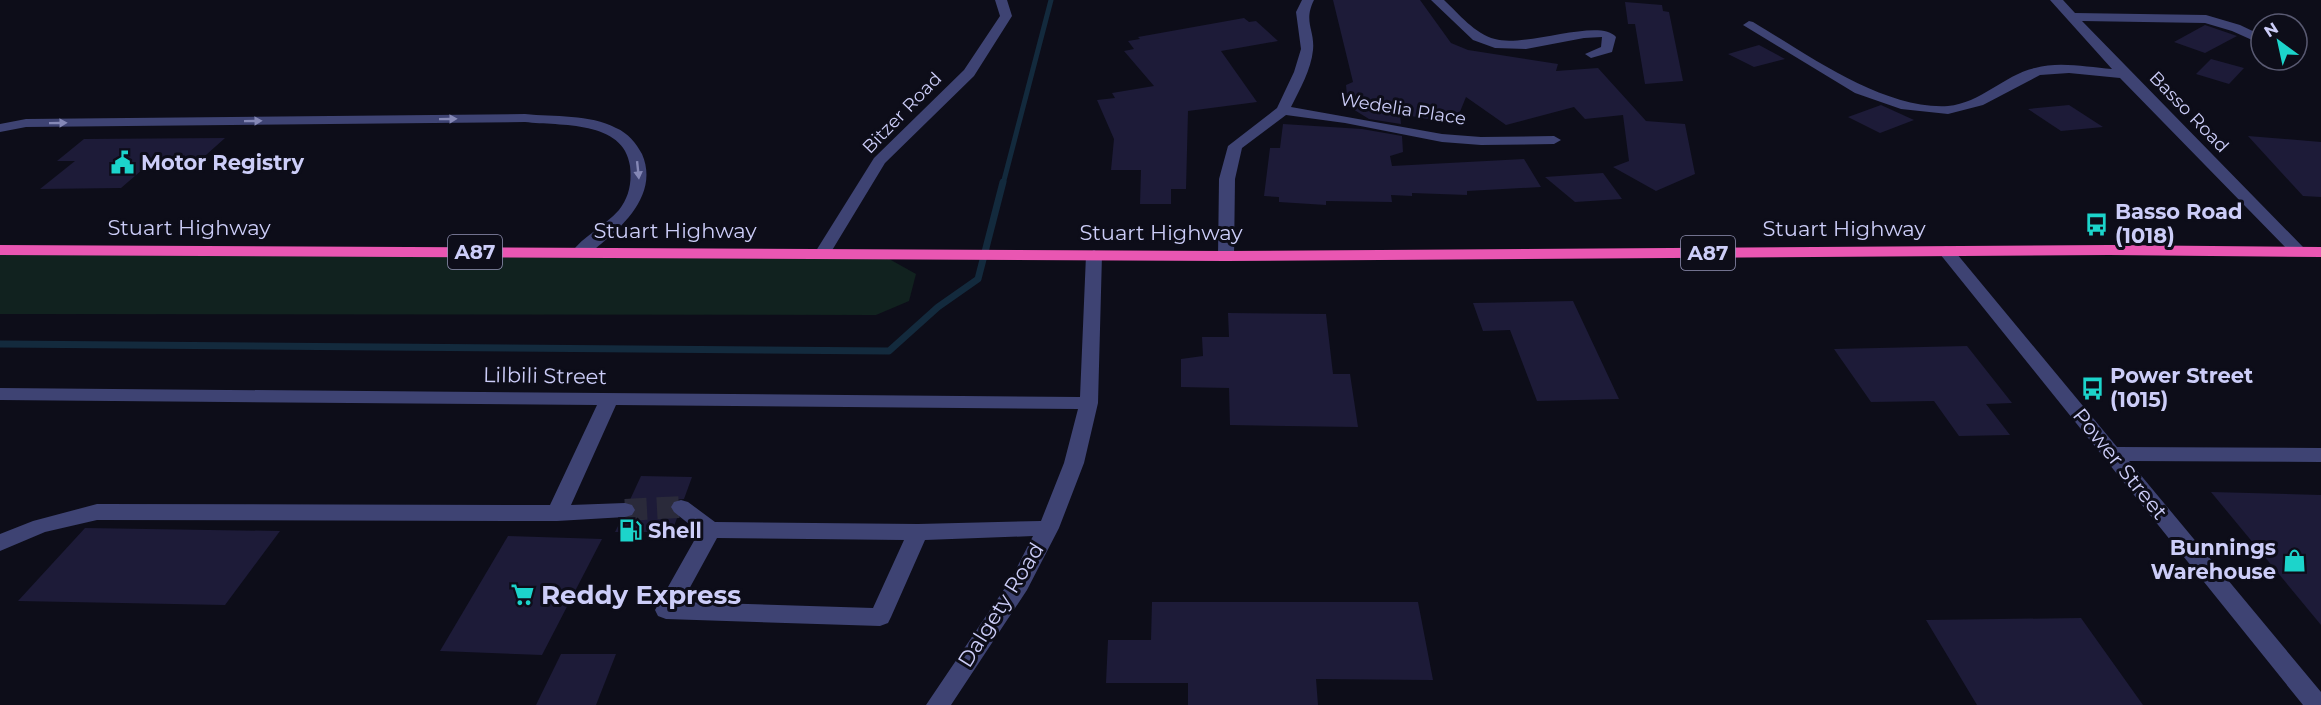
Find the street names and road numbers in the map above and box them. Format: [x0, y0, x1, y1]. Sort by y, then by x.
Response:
street label: Basso Road [2145, 67, 2233, 157]
street label: Bitzer Road [858, 68, 946, 158]
street label: Wedelia Place [1338, 88, 1468, 130]
street label: Stuart Highway [107, 215, 271, 240]
street label: Stuart Highway [1762, 216, 1926, 241]
street label: Stuart Highway [593, 218, 757, 243]
street label: Stuart Highway [1079, 220, 1243, 245]
road number: A87 [448, 235, 502, 269]
road number: A87 [1681, 236, 1735, 270]
street label: Lilbili Street [483, 362, 607, 389]
street label: Power Street [2068, 403, 2173, 524]
street label: Dalgety Road [952, 538, 1049, 672]

